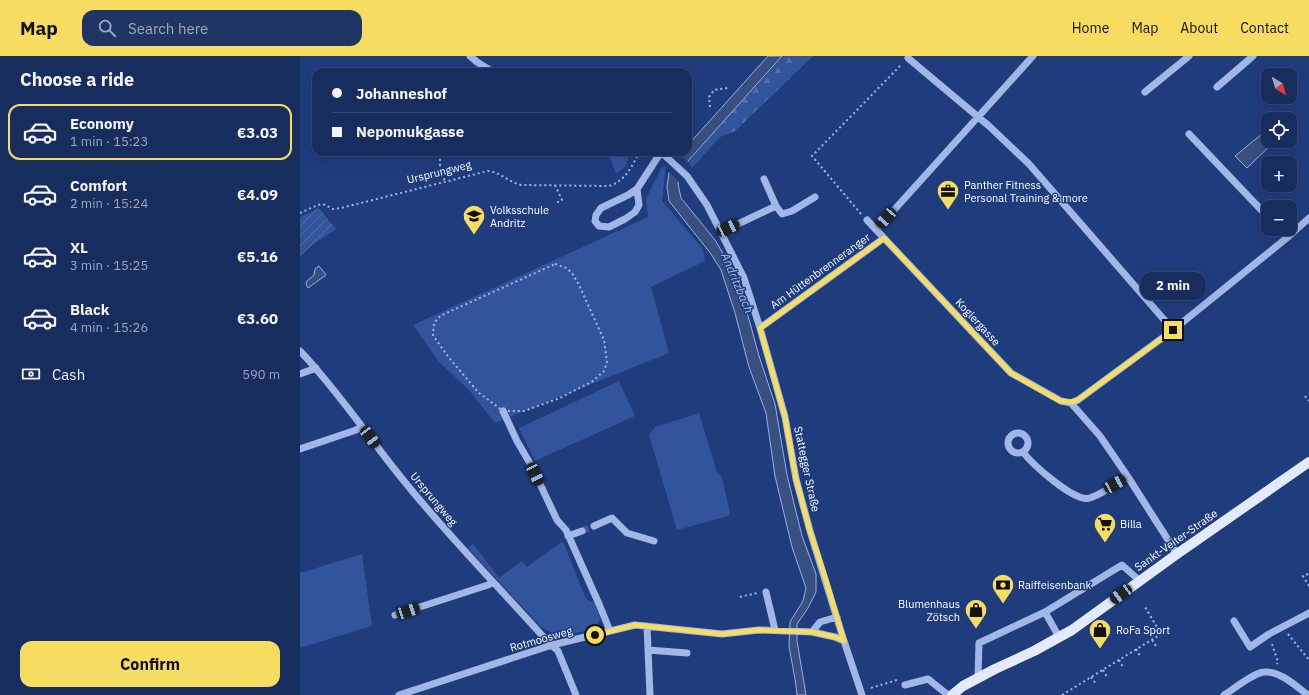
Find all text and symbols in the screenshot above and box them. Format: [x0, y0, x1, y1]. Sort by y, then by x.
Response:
search box [82, 10, 362, 46]
text: Map [20, 16, 58, 40]
icon: search [96, 17, 118, 39]
text: Search here [128, 19, 208, 38]
text: Home [1072, 19, 1109, 37]
text: Map [1131, 19, 1158, 37]
text: About [1180, 19, 1218, 37]
text: Contact [1240, 19, 1289, 37]
text: Choose a ride [20, 68, 134, 91]
north arrow [1261, 68, 1297, 104]
map controls [1261, 68, 1297, 236]
text: Johanneshof [356, 84, 447, 103]
button: locate [1261, 112, 1297, 148]
icon: car [22, 114, 58, 150]
text: Economy [70, 114, 134, 133]
text: Nepomukgasse [356, 122, 464, 141]
text: €3.03 [237, 123, 278, 142]
text: 1 min · 15:23 [70, 133, 148, 150]
button: + [1261, 156, 1297, 192]
street label: Ursprungweg [405, 157, 473, 187]
icon: car [22, 176, 58, 212]
text: Comfort [70, 176, 127, 195]
office icon: Panther Fitness Personal Training & more [935, 178, 961, 211]
place label: Panther Fitness Personal Training & more [964, 178, 1088, 205]
text: €4.09 [237, 185, 278, 204]
text: 2 min · 15:24 [70, 195, 148, 212]
button: − [1261, 200, 1297, 236]
school or university icon: Volksschule Andritz [461, 203, 487, 236]
place label: Volksschule Andritz [490, 203, 549, 230]
car [874, 205, 898, 231]
car [715, 217, 741, 239]
street label: Am Hüttenbrenneranger [767, 230, 873, 312]
icon: car [22, 238, 58, 274]
text: XL [70, 238, 88, 257]
text: €5.16 [237, 247, 278, 266]
water label: Andritzbach [718, 249, 757, 316]
text: 3 min · 15:25 [70, 257, 148, 274]
callout: 2 min [1140, 272, 1206, 300]
text: 2 min [1156, 277, 1190, 294]
street label: Koglergasse [952, 295, 1004, 349]
icon: car [22, 300, 58, 336]
text: Black [70, 300, 110, 319]
text: €3.60 [237, 309, 278, 328]
text: 4 min · 15:26 [70, 319, 148, 336]
route end [1164, 321, 1182, 339]
icon: cash [20, 363, 42, 385]
text: Cash [52, 365, 85, 384]
text: 590 m [242, 366, 280, 383]
car [358, 424, 382, 450]
street label: Stattegger Straße [791, 425, 823, 513]
car [524, 461, 546, 487]
street label: Ursprungweg [407, 469, 461, 529]
car [1102, 473, 1128, 495]
street label: Sankt-Veiter-Straße [1132, 506, 1220, 574]
supermarket icon: Billa [1092, 511, 1118, 544]
place label: Billa [1120, 517, 1142, 531]
bank icon: Raiffeisenbank [990, 572, 1016, 605]
place label: Raiffeisenbank [1018, 578, 1092, 592]
car [1108, 582, 1134, 606]
place label: Blumenhaus Zötsch [898, 597, 960, 624]
shop icon: Blumenhaus Zötsch [963, 597, 989, 630]
car [395, 602, 421, 620]
shop icon: RoFa Sport [1087, 617, 1113, 650]
street label: Rotmoosweg [508, 623, 574, 655]
place label: RoFa Sport [1116, 623, 1170, 637]
route start [586, 626, 604, 644]
button: Confirm [20, 641, 280, 687]

